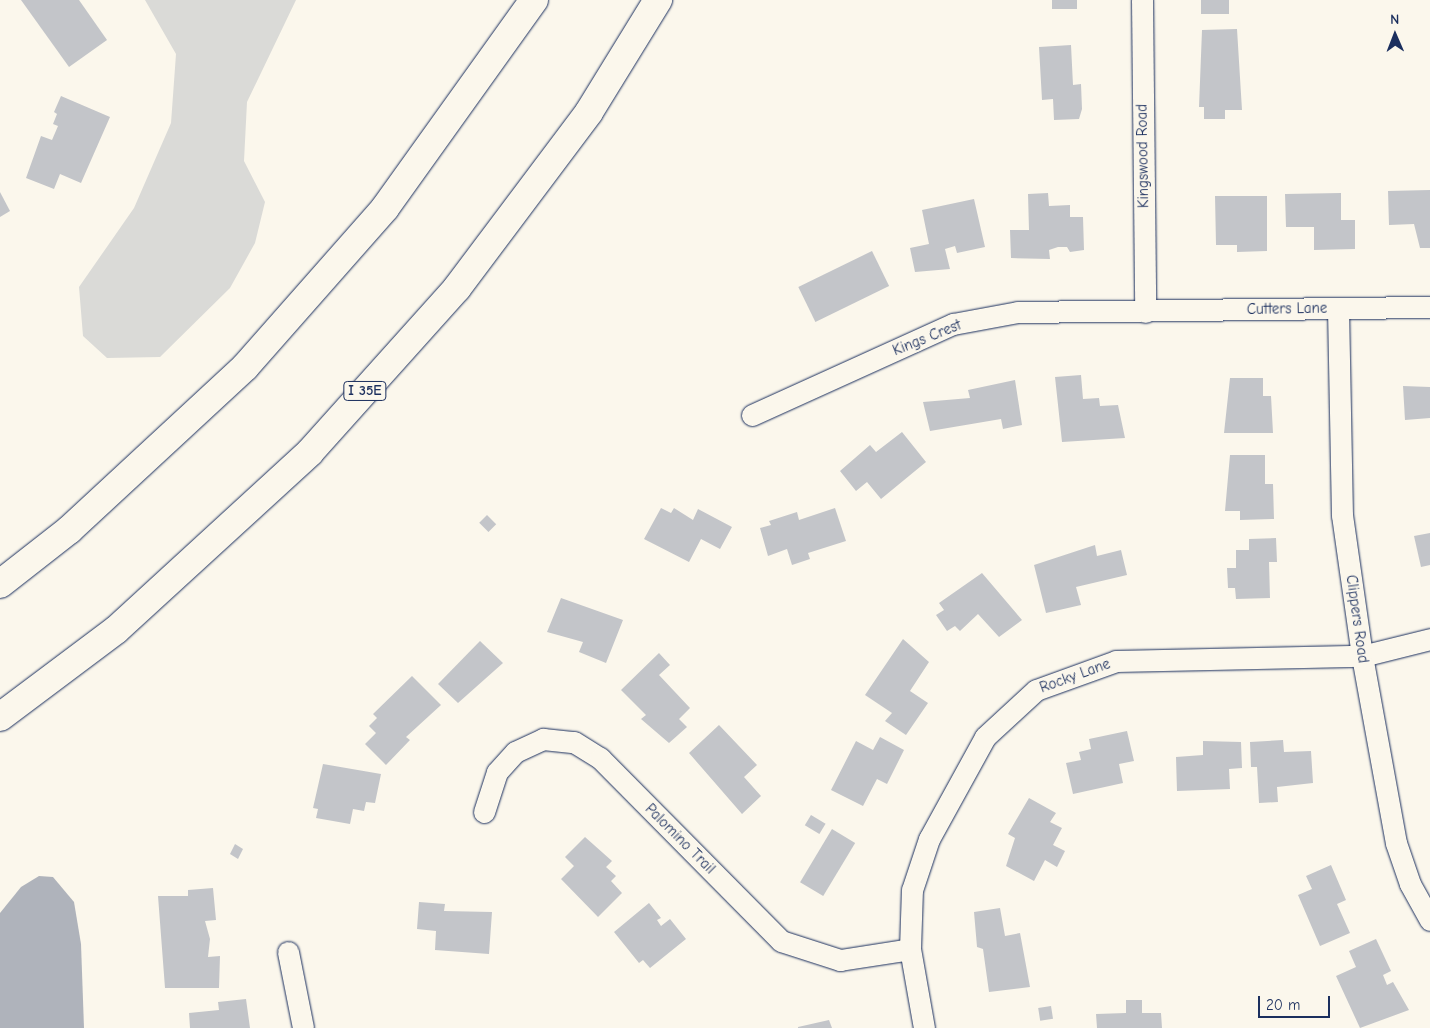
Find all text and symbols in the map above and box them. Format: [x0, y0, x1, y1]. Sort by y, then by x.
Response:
north arrow [1370, 10, 1420, 60]
text: N [1390, 11, 1399, 28]
street label: Kingswood Road [1133, 104, 1153, 208]
street label: Cutters Lane [1247, 299, 1327, 319]
street label: Kings Crest [890, 316, 964, 360]
road number: I 35E [342, 380, 388, 402]
street label: Clippers Road [1342, 574, 1372, 664]
street label: Rocky Lane [1037, 655, 1113, 697]
street label: Palomino Trail [641, 800, 719, 878]
scale bar [1260, 986, 1332, 1018]
text: 20 m [1266, 996, 1300, 1014]

